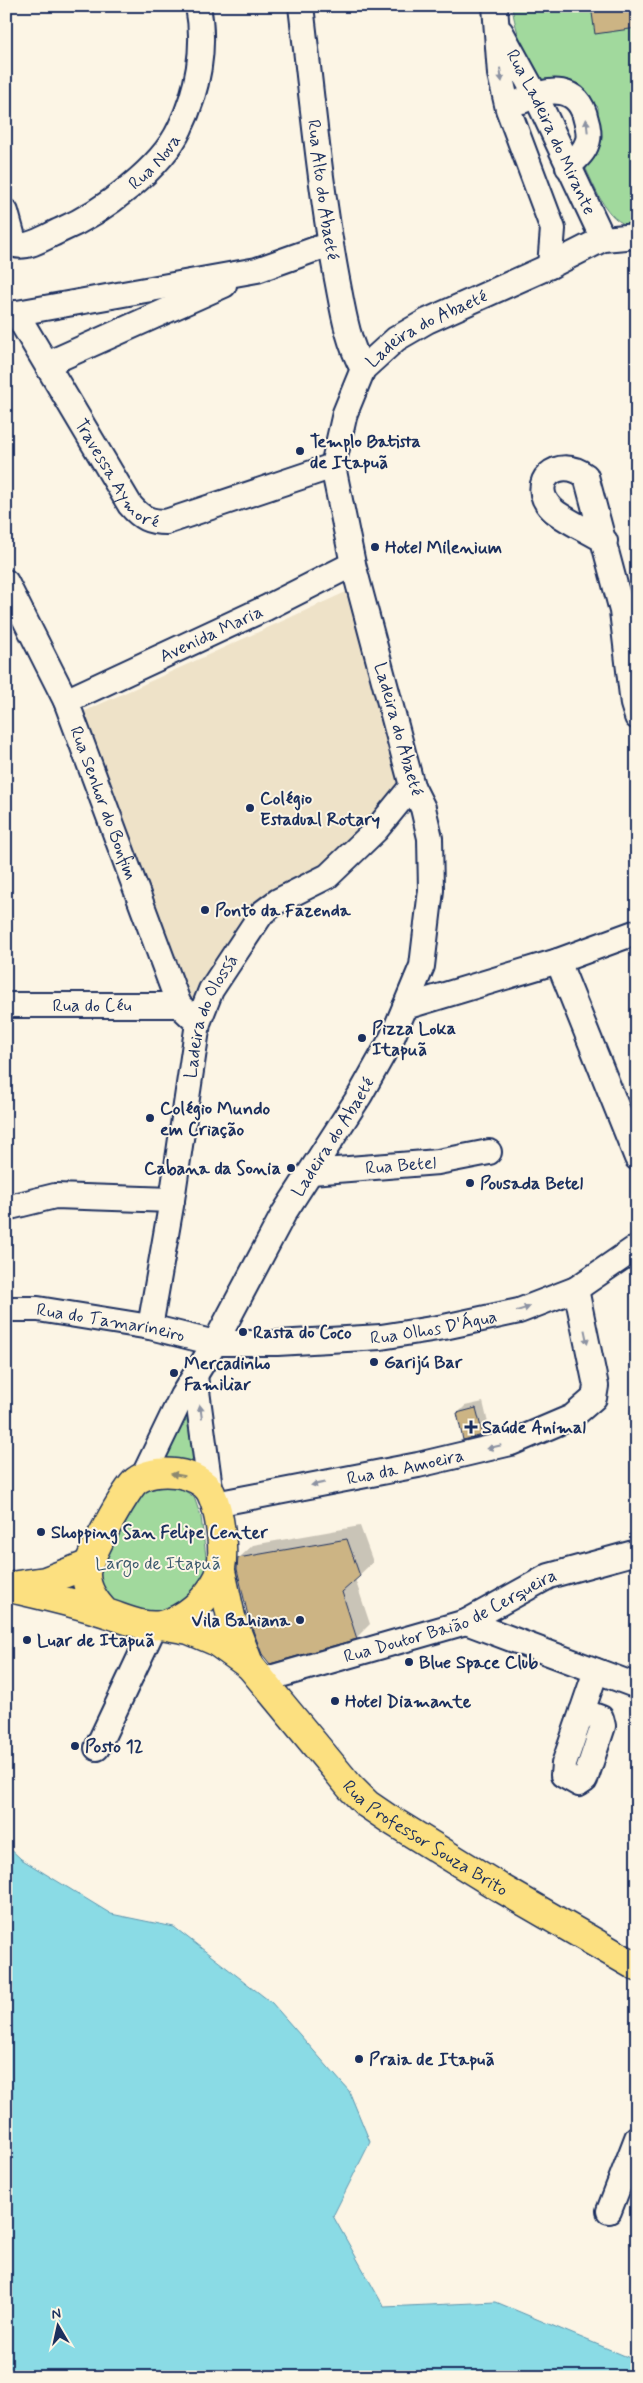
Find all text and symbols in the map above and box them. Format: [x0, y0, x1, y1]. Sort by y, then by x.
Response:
street label: Rua Ladeira do Mirante [500, 45, 601, 219]
one-way arrow [497, 68, 505, 84]
street label: Rua Alto do Abaeté [301, 118, 344, 262]
one-way arrow [583, 118, 591, 134]
street label: Rua Nova [124, 130, 187, 196]
street label: Ladeira do Abaeté [361, 285, 491, 374]
street label: Travessa Aymoré [68, 414, 161, 535]
place label: Templo Batista de Itapuã [310, 430, 421, 475]
marker: Templo Batista de Itapuã [294, 445, 306, 457]
place label: Hotel Milenium [385, 536, 502, 560]
marker: Hotel Milenium [369, 541, 381, 553]
street label: Avenida Maria [156, 600, 267, 669]
street label: Ladeira do Abaeté [368, 660, 429, 799]
street label: Rua Senhor do Bonfim [63, 723, 142, 884]
place label: Colégio Estadual Rotary [260, 787, 380, 832]
marker: Colégio Estadual Rotary [244, 802, 256, 814]
place label: Ponto da Fazenda [215, 899, 352, 923]
marker: Ponto da Fazenda [199, 904, 211, 916]
street label: Ladeira do Olossá [179, 950, 244, 1080]
street label: Rua do Céu [52, 994, 132, 1018]
place label: Pizza Loka Itapuã [372, 1017, 456, 1062]
marker: Pizza Loka Itapuã [356, 1032, 368, 1044]
street label: Ladeira do Abaeté [286, 1073, 381, 1202]
place label: Colégio Mundo em Criação [160, 1097, 271, 1142]
marker: Colégio Mundo em Criação [144, 1112, 156, 1124]
street label: Rua Betel [364, 1151, 437, 1181]
place label: Cabana da Sonia [144, 1157, 281, 1181]
marker: Cabana da Sonia [285, 1162, 297, 1174]
place label: Pousada Betel [480, 1172, 584, 1196]
marker: Pousada Betel [464, 1177, 476, 1189]
street label: Rua do Tamarineiro [35, 1298, 187, 1348]
street label: Rua Olhos D'Água [370, 1305, 499, 1351]
one-way arrow [516, 1305, 531, 1313]
place label: Rasta do Coco [253, 1321, 352, 1345]
marker: Rasta do Coco [237, 1326, 249, 1338]
one-way arrow [582, 1330, 590, 1345]
place label: Garijú Bar [384, 1351, 463, 1375]
place label: Mercadinho Familiar [184, 1352, 271, 1397]
marker: Garijú Bar [368, 1356, 380, 1368]
marker: Mercadinho Familiar [168, 1367, 180, 1379]
one-way arrow [197, 1403, 205, 1419]
place label: Saúde Animal [482, 1416, 586, 1440]
marker: Saúde Animal [464, 1420, 478, 1434]
one-way arrow [486, 1443, 501, 1451]
street label: Rua da Amoeira [345, 1444, 467, 1491]
one-way arrow [170, 1470, 186, 1478]
one-way arrow [310, 1481, 326, 1489]
place label: Shopping San Felipe Center [51, 1521, 268, 1545]
marker: Shopping San Felipe Center [35, 1526, 47, 1538]
park label: Largo de Itapuã [95, 1552, 221, 1577]
street label: Rua Doutor Baião de Cerqueira [341, 1563, 560, 1669]
place label: Vila Bahiana [191, 1609, 291, 1633]
marker: Vila Bahiana [294, 1614, 306, 1626]
place label: Luar de Itapuã [37, 1629, 155, 1653]
marker: Luar de Itapuã [21, 1634, 33, 1646]
place label: Blue Space Club [419, 1651, 538, 1675]
marker: Blue Space Club [403, 1656, 415, 1668]
place label: Hotel Diamante [345, 1690, 472, 1714]
marker: Hotel Diamante [329, 1695, 341, 1707]
place label: Posto 12 [85, 1735, 143, 1759]
marker: Posto 12 [69, 1740, 81, 1752]
street label: Rua Professor Souza Brito [336, 1775, 512, 1903]
place label: Praia de Itapuã [369, 2048, 494, 2072]
marker: Praia de Itapuã [353, 2053, 365, 2065]
north arrow [32, 2300, 82, 2350]
text: N [50, 2305, 62, 2324]

